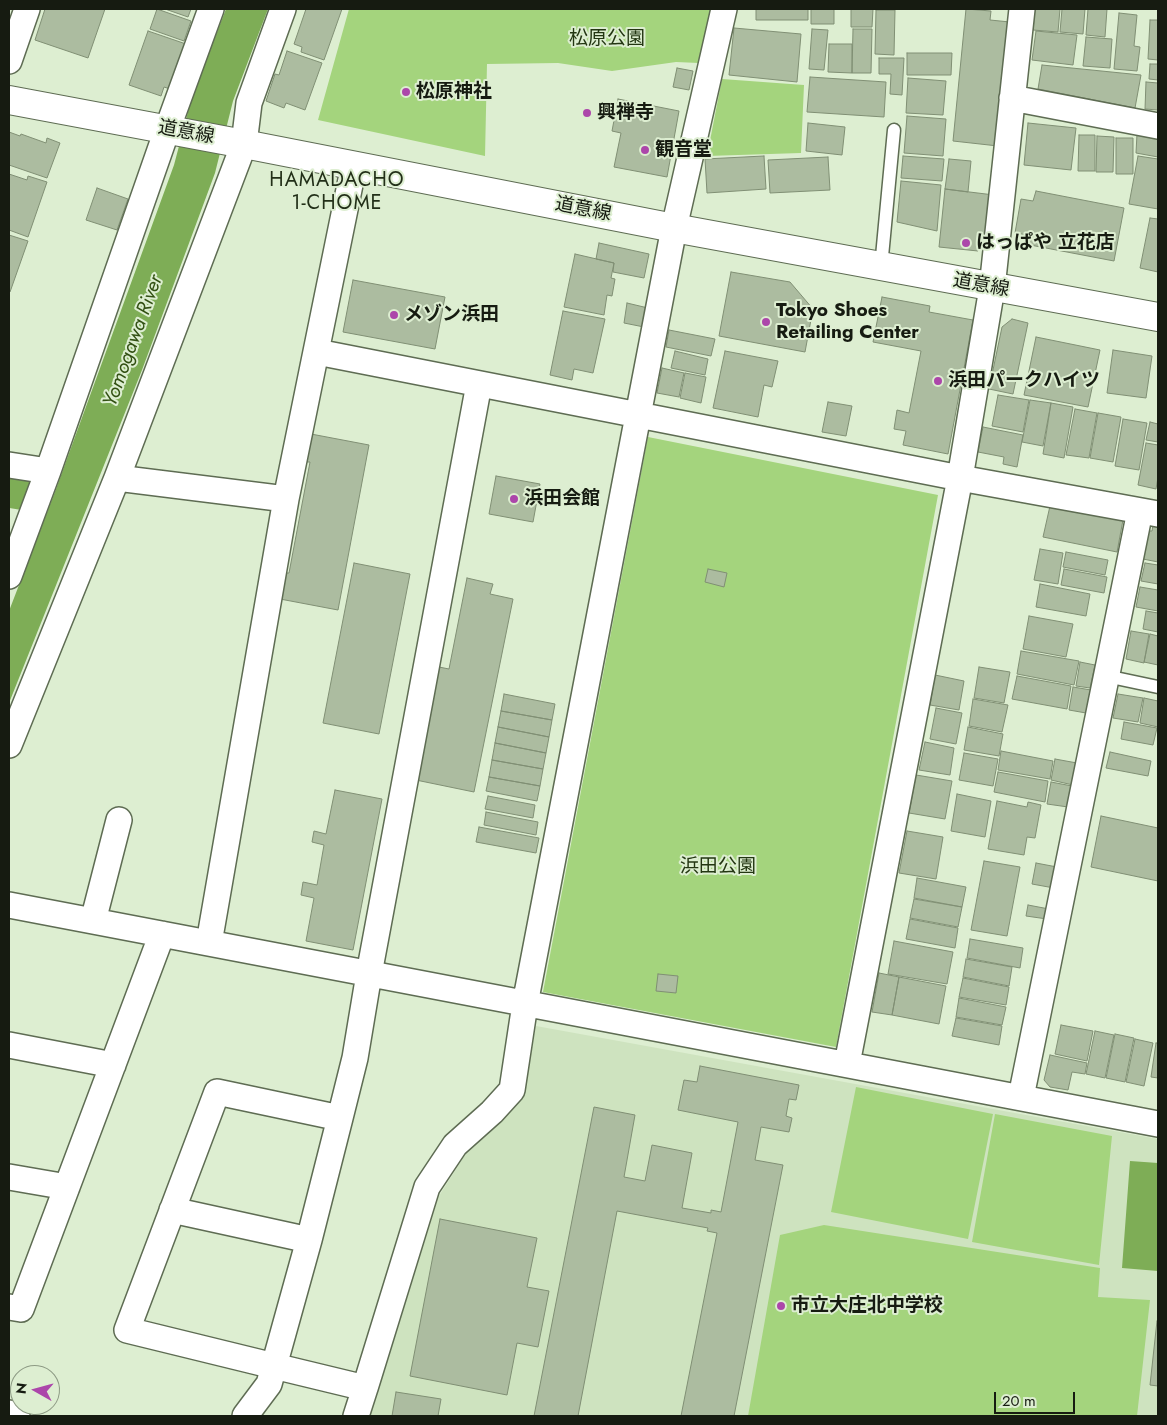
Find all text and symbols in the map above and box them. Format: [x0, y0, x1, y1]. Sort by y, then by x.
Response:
park label: 松原公園 [569, 28, 645, 50]
place label: 松原神社 [416, 81, 492, 103]
marker: 松原神社 [400, 86, 412, 98]
place label: 興禅寺 [597, 102, 654, 124]
marker: 興禅寺 [581, 107, 593, 119]
street label: 道意線 [156, 117, 216, 149]
place label: 観音堂 [655, 139, 712, 161]
marker: 観音堂 [639, 144, 651, 156]
district label: HAMADACHO 1-CHOME [268, 169, 406, 216]
street label: 道意線 [553, 193, 613, 227]
place label: はっぱや 立花店 [976, 232, 1115, 254]
marker: はっぱや 立花店 [960, 237, 972, 249]
street label: 道意線 [951, 270, 1011, 302]
water label: Yomogawa River [99, 272, 169, 410]
place label: Tokyo Shoes Retailing Center [776, 300, 919, 344]
place label: メゾン浜田 [404, 304, 499, 326]
marker: メゾン浜田 [388, 309, 400, 321]
marker: Tokyo Shoes Retailing Center [760, 316, 772, 328]
place label: 浜田パークハイツ [948, 370, 1100, 392]
marker: 浜田パークハイツ [932, 375, 944, 387]
place label: 浜田会館 [524, 488, 600, 510]
marker: 浜田会館 [508, 493, 520, 505]
park label: 浜田公園 [680, 856, 756, 878]
place label: 市立大庄北中学校 [791, 1295, 943, 1317]
marker: 市立大庄北中学校 [775, 1300, 787, 1312]
north arrow [10, 1365, 60, 1415]
text: N [11, 1382, 32, 1395]
scale bar [997, 1382, 1078, 1414]
text: 20 m [1002, 1390, 1036, 1412]

